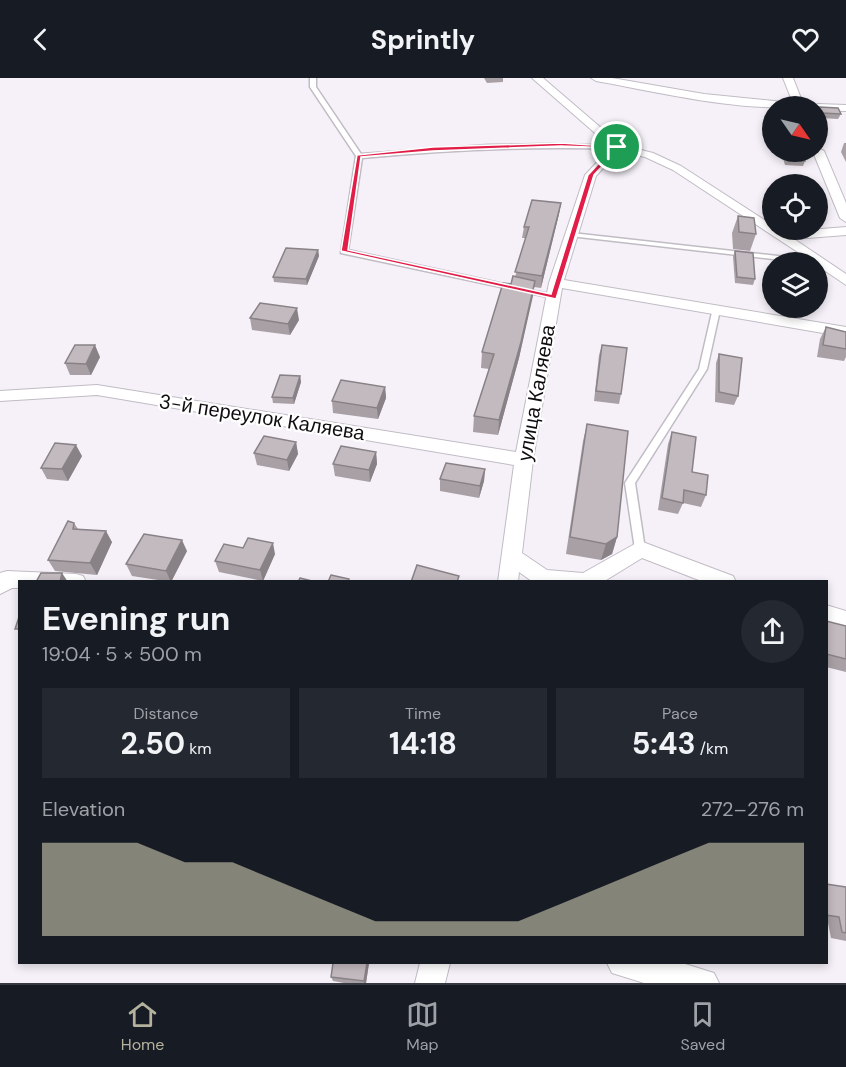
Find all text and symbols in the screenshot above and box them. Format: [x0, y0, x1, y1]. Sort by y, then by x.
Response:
text: Sprintly [371, 22, 475, 57]
icon: back [24, 23, 57, 56]
icon: heart [789, 23, 822, 56]
north arrow [762, 96, 828, 162]
map controls [762, 96, 828, 318]
pin [591, 121, 642, 172]
icon: arrive [600, 130, 633, 163]
button: locate [762, 174, 828, 240]
button: layers [762, 252, 828, 318]
street label: улица Каляева [511, 322, 561, 463]
street label: 3-й переулок Каляева [157, 388, 367, 446]
text: Evening run [42, 597, 230, 640]
button: share [741, 600, 804, 663]
text: 19:04 · 5 × 500 m [42, 641, 202, 667]
text: Distance [134, 703, 198, 724]
text: Time [405, 703, 441, 724]
text: Pace [662, 703, 698, 724]
text: 2.50 [120, 724, 185, 763]
text: 14:18 [389, 724, 457, 763]
text: 5:43 [632, 724, 696, 763]
text: km [185, 738, 212, 759]
text: /km [696, 738, 728, 759]
text: Elevation [42, 796, 125, 822]
text: 272–276 m [701, 796, 804, 822]
tab: Home [121, 998, 164, 1055]
tab: Map [406, 998, 439, 1055]
tab: Saved [680, 998, 725, 1055]

